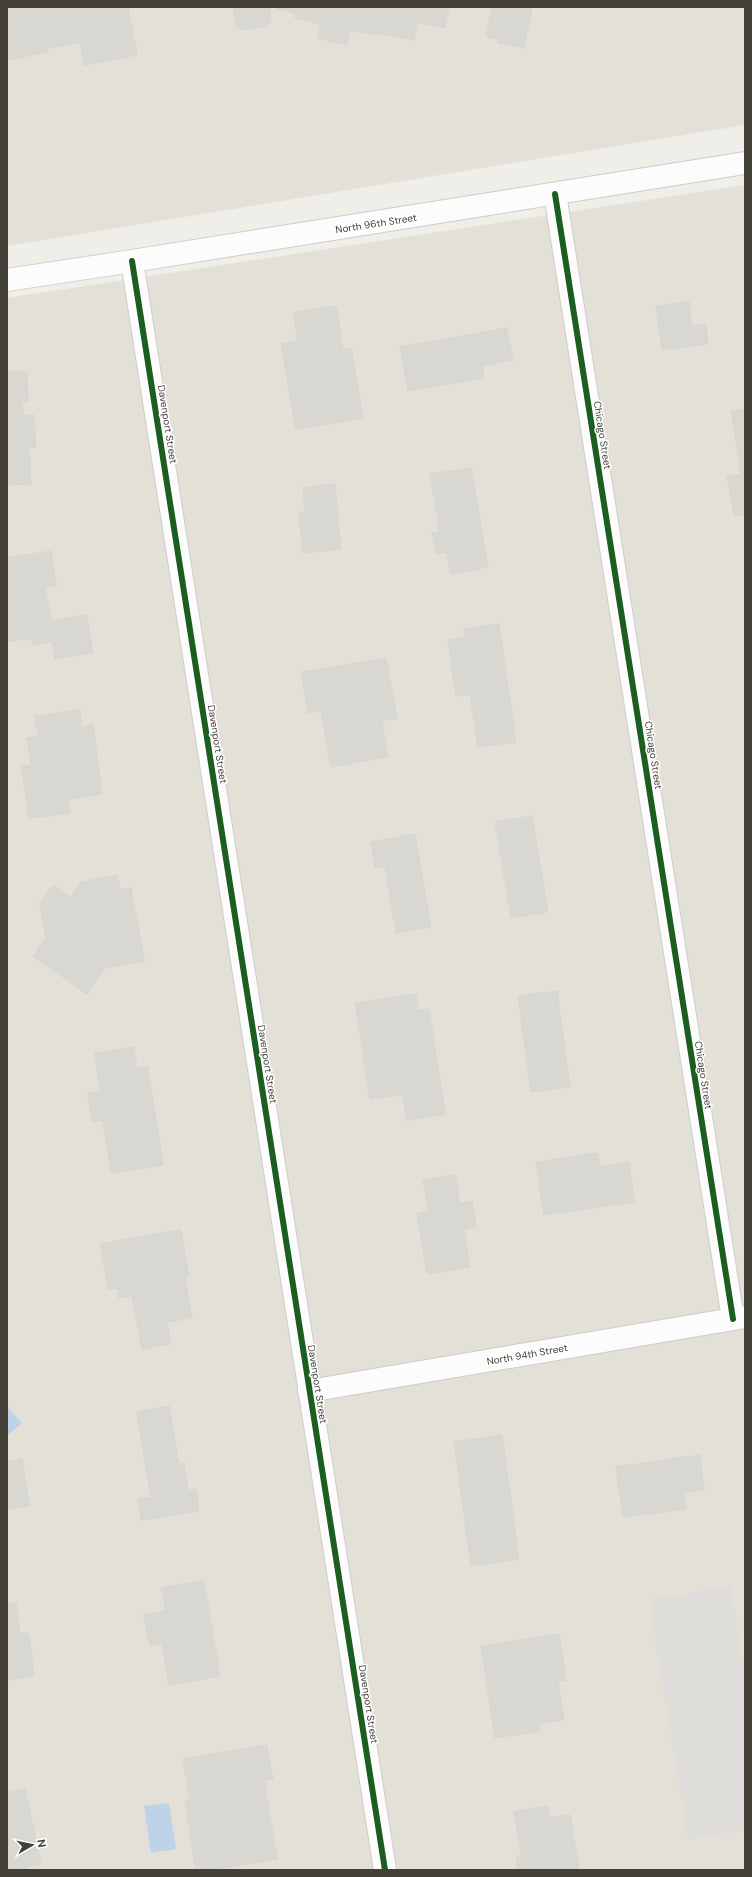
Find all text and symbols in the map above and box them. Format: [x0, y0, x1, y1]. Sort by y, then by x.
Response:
street label: North 96th Street [335, 211, 418, 236]
street label: Davenport Street [155, 384, 180, 464]
street label: Chicago Street [591, 400, 614, 470]
street label: Davenport Street [205, 704, 230, 784]
street label: Chicago Street [642, 720, 665, 790]
street label: Davenport Street [255, 1024, 280, 1104]
street label: Chicago Street [692, 1040, 715, 1110]
street label: North 94th Street [486, 1341, 569, 1368]
street label: Davenport Street [305, 1344, 330, 1424]
street label: Davenport Street [356, 1664, 381, 1744]
north arrow [12, 1825, 52, 1865]
text: N [34, 1838, 49, 1848]

